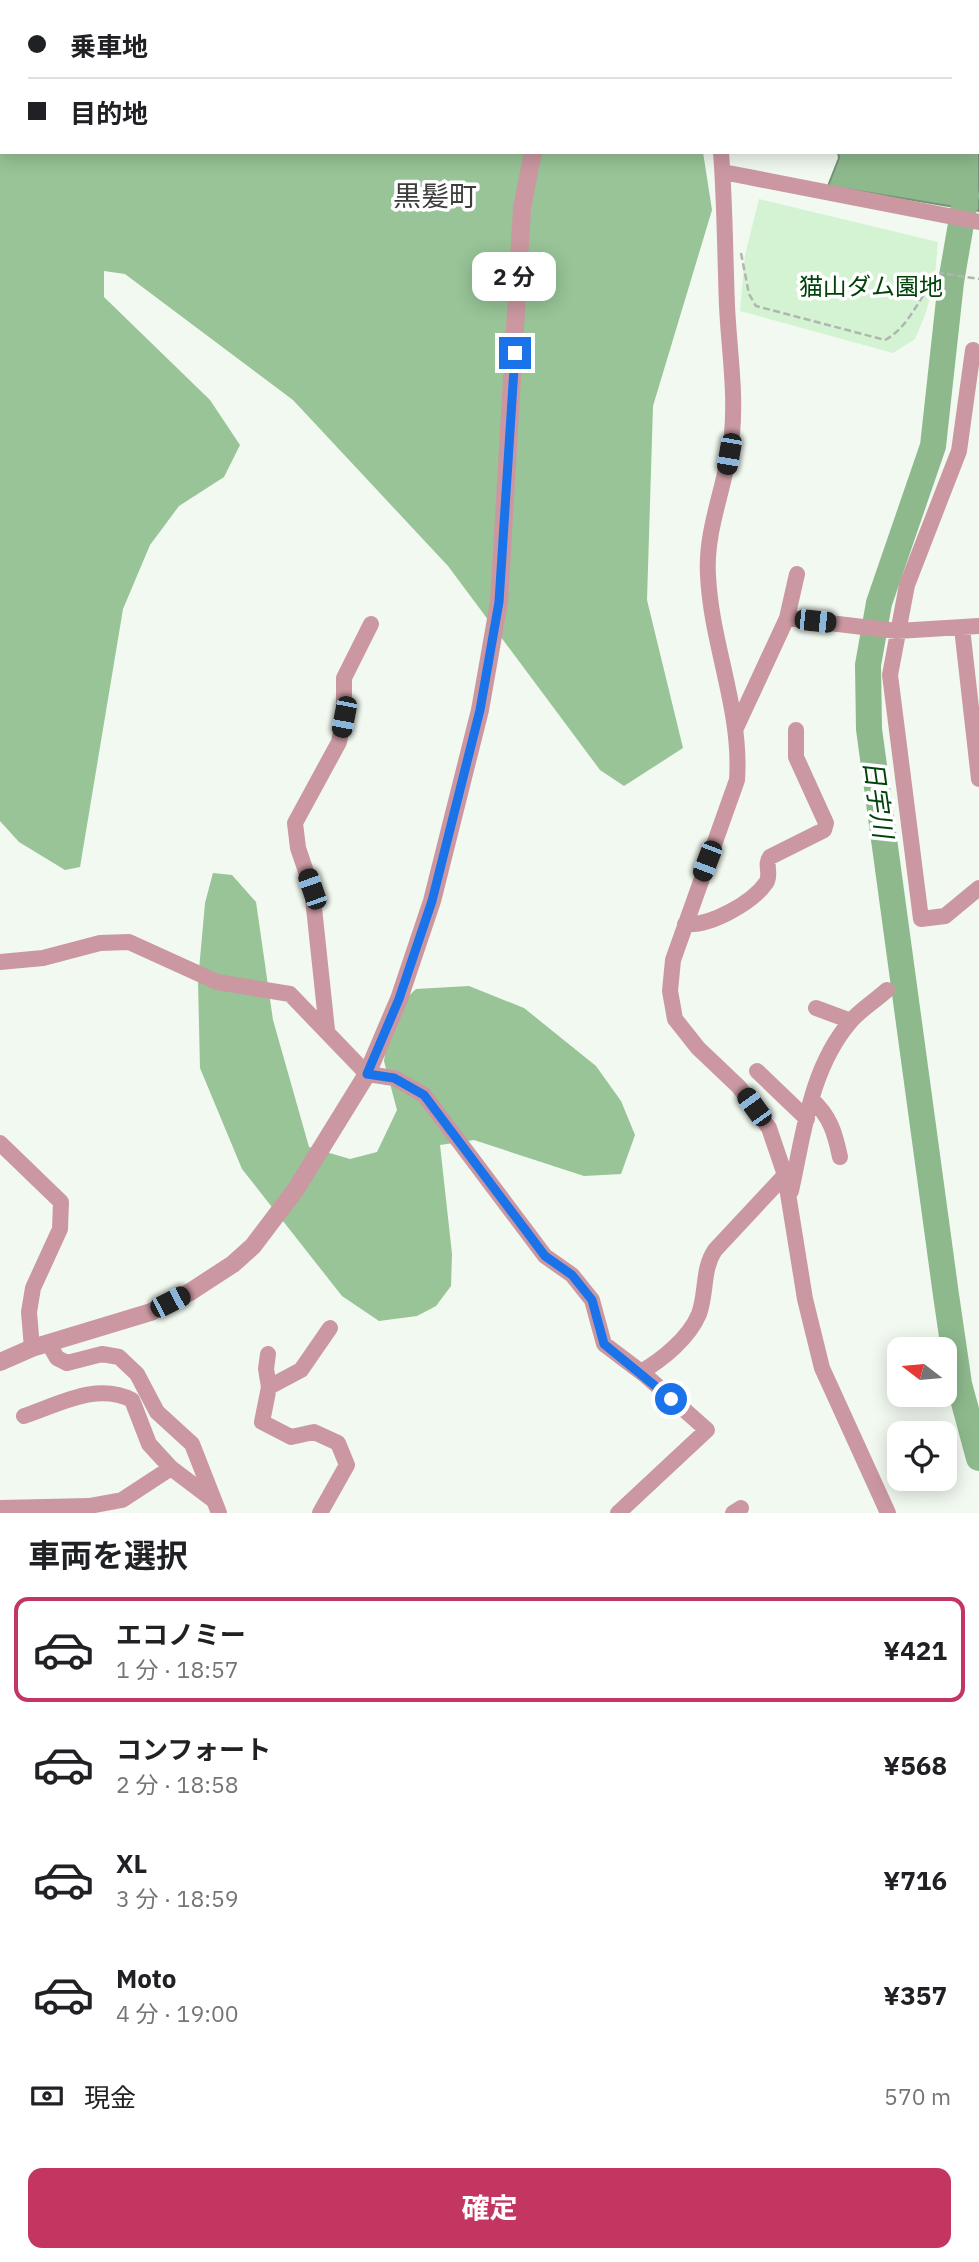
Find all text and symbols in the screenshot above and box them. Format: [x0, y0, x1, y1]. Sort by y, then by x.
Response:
text: 乗車地 [70, 29, 148, 63]
text: 目的地 [70, 96, 148, 130]
district label: 黒髪町 [393, 177, 477, 214]
callout: 2 分 [473, 252, 557, 300]
text: 2 分 [493, 261, 535, 291]
park label: 猫山ダム園地 [799, 270, 943, 302]
route end [499, 337, 531, 369]
car [716, 431, 743, 477]
car [794, 608, 837, 634]
car [330, 694, 359, 740]
water label: 日宇川 [857, 758, 902, 843]
car [690, 838, 725, 884]
car [296, 866, 329, 912]
car [734, 1084, 775, 1130]
car [147, 1283, 194, 1321]
north arrow [887, 1337, 957, 1407]
map controls [887, 1337, 957, 1491]
route start [655, 1383, 687, 1415]
button: locate [887, 1421, 957, 1491]
text: 車両を選択 [28, 1534, 188, 1576]
text: エコノミー [116, 1617, 246, 1651]
icon: car [32, 1618, 95, 1681]
text: ¥421 [883, 1633, 947, 1667]
text: 1 分 · 18:57 [116, 1654, 239, 1684]
text: コンフォート [116, 1732, 271, 1766]
icon: car [32, 1733, 95, 1796]
text: ¥568 [883, 1748, 947, 1782]
text: 2 分 · 18:58 [116, 1769, 239, 1799]
text: XL [116, 1846, 147, 1880]
icon: car [32, 1848, 95, 1911]
text: ¥716 [883, 1863, 947, 1897]
text: 3 分 · 18:59 [116, 1883, 239, 1913]
text: Moto [116, 1961, 176, 1995]
icon: car [32, 1963, 95, 2026]
text: ¥357 [883, 1978, 947, 2012]
text: 4 分 · 19:00 [116, 1998, 239, 2028]
icon: cash [28, 2077, 66, 2115]
text: 現金 [84, 2080, 136, 2114]
text: 570 m [884, 2081, 951, 2111]
button: 確定 [28, 2168, 951, 2248]

